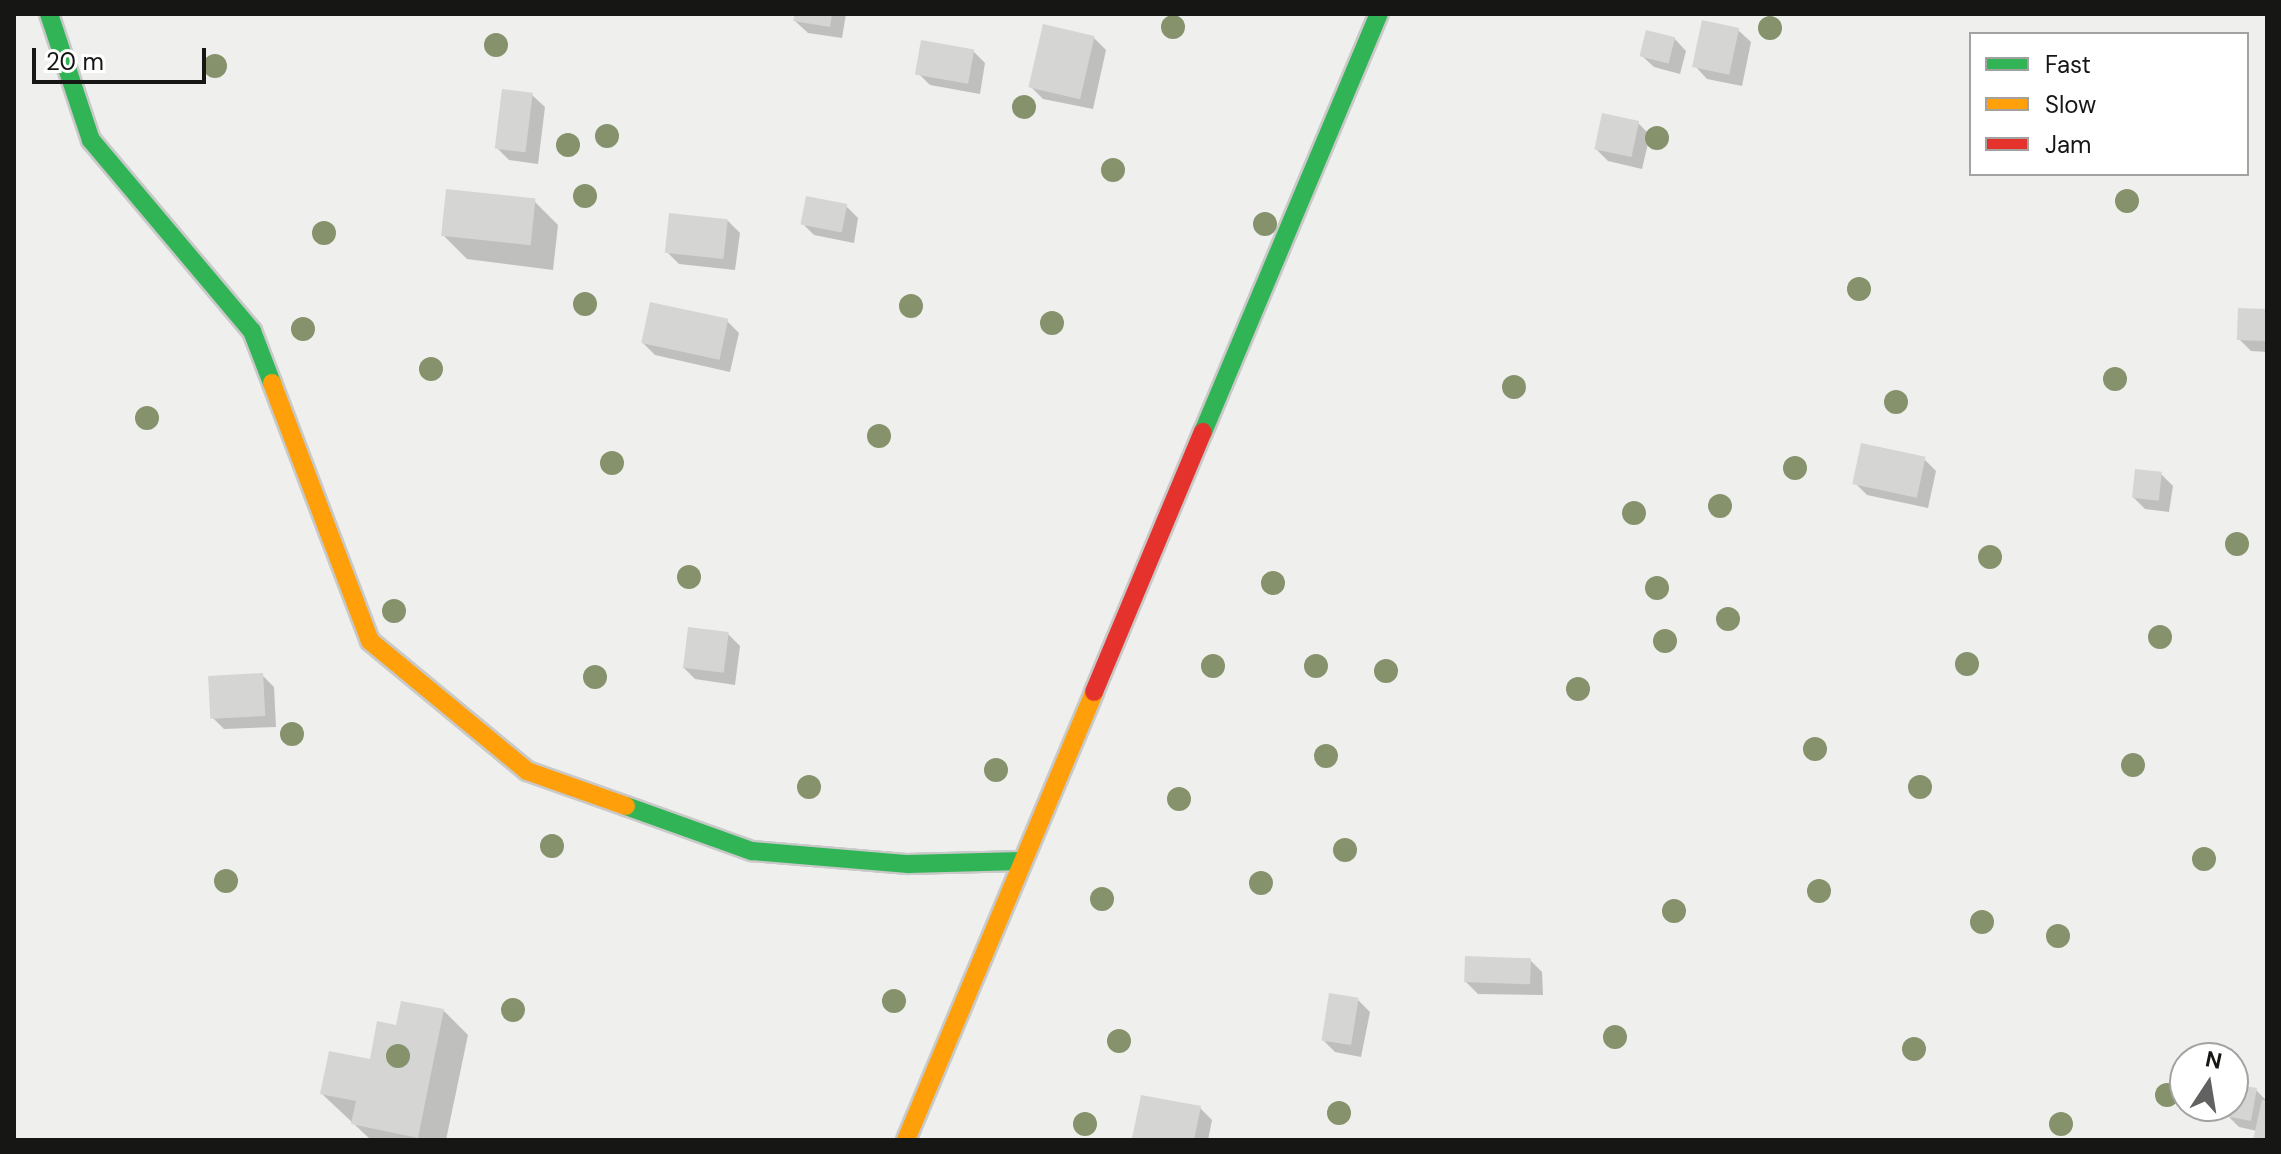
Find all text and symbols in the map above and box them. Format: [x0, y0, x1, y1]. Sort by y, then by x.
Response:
scale bar [36, 32, 210, 82]
legend [1969, 32, 2249, 176]
text: 20 m [46, 46, 104, 77]
text: Fast [2045, 49, 2091, 80]
text: Slow [2045, 89, 2096, 120]
text: Jam [2045, 129, 2091, 160]
north arrow [2169, 1042, 2249, 1122]
text: N [2203, 1044, 2225, 1076]

